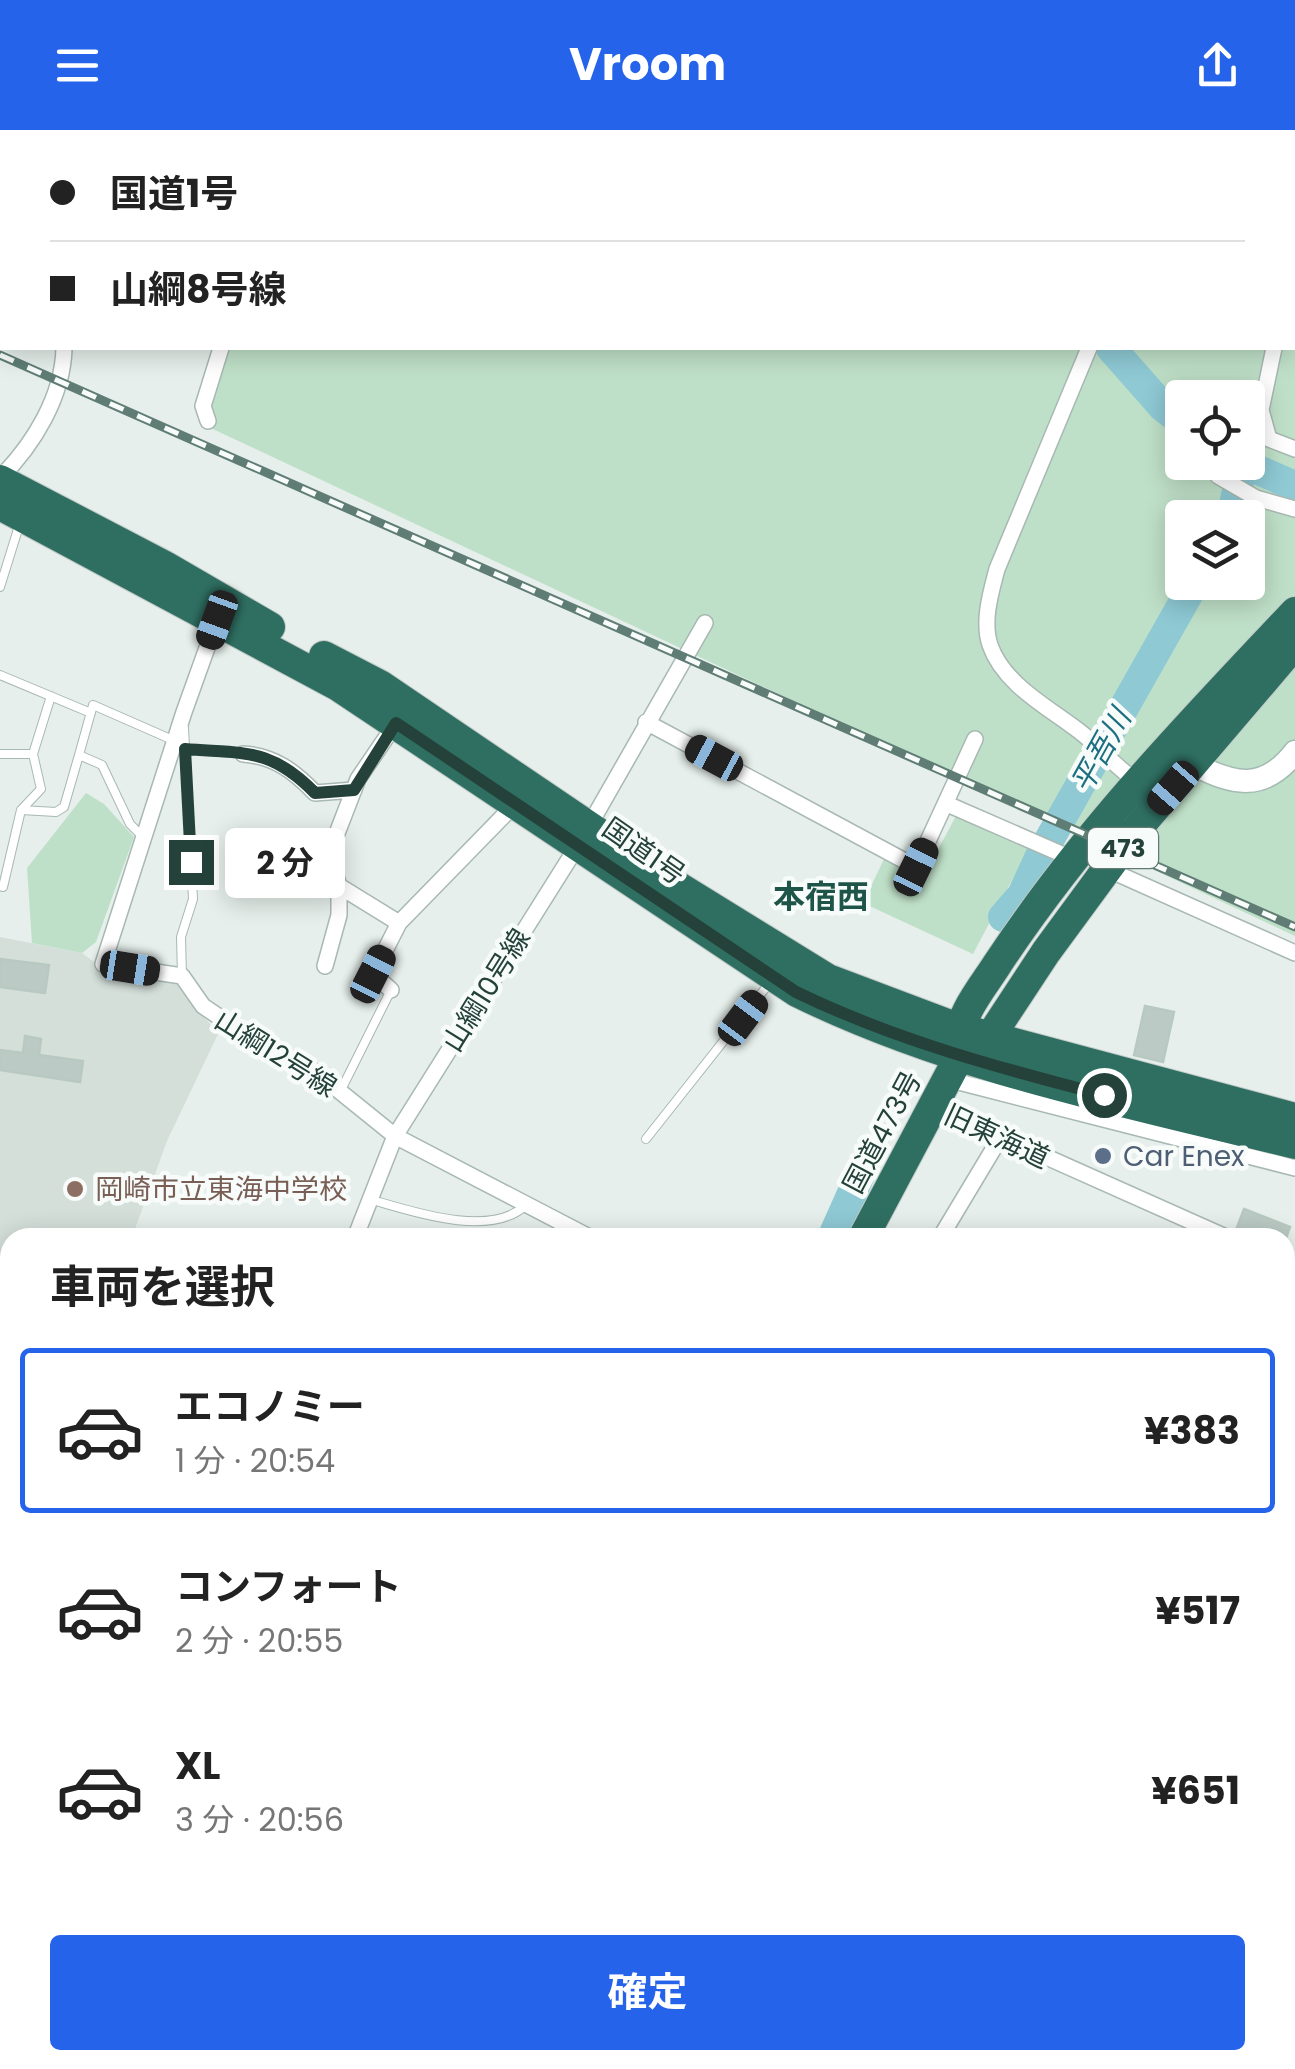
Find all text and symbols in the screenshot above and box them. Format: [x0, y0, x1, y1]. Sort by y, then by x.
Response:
text: Vroom [569, 33, 726, 96]
icon: menu [50, 38, 105, 93]
icon: share [1190, 38, 1245, 93]
text: 国道1号 [110, 167, 238, 220]
text: 山綱8号線 [110, 263, 287, 316]
map controls [1165, 380, 1265, 600]
button: locate [1165, 380, 1265, 480]
button: layers [1165, 500, 1265, 600]
car [193, 587, 241, 653]
water label: 平吾川 [1060, 698, 1143, 801]
car [680, 731, 748, 785]
car [1142, 756, 1204, 820]
street label: 国道1号 [594, 809, 693, 894]
callout: 2 分 [226, 827, 346, 897]
road number: 473 [1088, 828, 1158, 868]
car [889, 833, 943, 901]
route end [169, 840, 214, 885]
text: 2 分 [256, 840, 314, 885]
district label: 本宿西 [773, 874, 869, 919]
street label: 山綱10号線 [433, 921, 540, 1059]
car [346, 940, 400, 1008]
car [98, 948, 162, 988]
car [713, 985, 773, 1051]
street label: 山綱12号線 [207, 1001, 344, 1106]
street label: 国道473号 [834, 1064, 931, 1200]
route start [1082, 1073, 1127, 1118]
street label: 旧東海道 [938, 1095, 1056, 1178]
place label: Car Enex [1123, 1137, 1245, 1176]
marker: Car Enex [1092, 1145, 1114, 1167]
place label: 岡崎市立東海中学校 [95, 1170, 347, 1209]
marker: 岡崎市立東海中学校 [64, 1178, 86, 1200]
text: 車両を選択 [50, 1256, 275, 1319]
text: エコノミー [175, 1380, 365, 1433]
icon: car [55, 1386, 145, 1476]
text: ¥383 [1144, 1404, 1240, 1457]
text: 1 分 · 20:54 [175, 1438, 335, 1483]
text: コンフォート [175, 1560, 402, 1613]
icon: car [55, 1566, 145, 1656]
text: ¥517 [1155, 1584, 1240, 1637]
text: 2 分 · 20:55 [175, 1618, 343, 1663]
text: XL [175, 1739, 220, 1792]
icon: car [55, 1746, 145, 1836]
text: ¥651 [1151, 1764, 1240, 1817]
text: 3 分 · 20:56 [175, 1797, 344, 1842]
button: 確定 [50, 1935, 1245, 2050]

